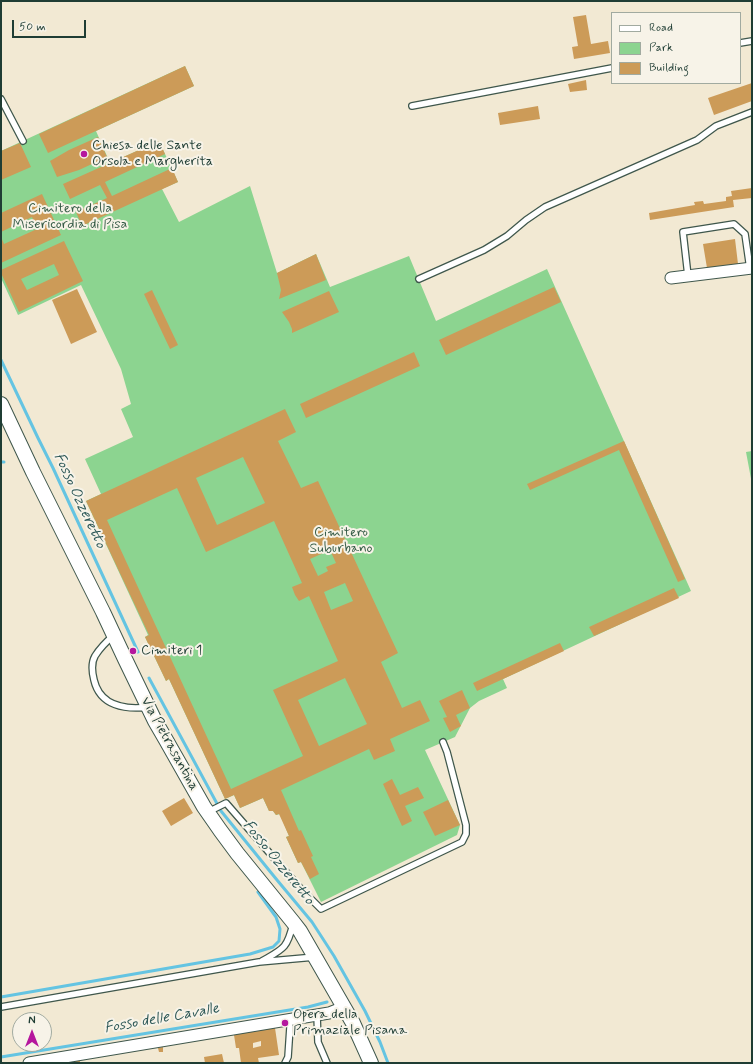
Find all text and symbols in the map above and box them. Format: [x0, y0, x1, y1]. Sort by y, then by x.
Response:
scale bar [14, 12, 88, 38]
legend [611, 12, 741, 84]
text: 50 m [19, 19, 46, 35]
text: Road [649, 20, 673, 36]
text: Park [649, 40, 673, 56]
text: Building [649, 60, 689, 76]
place label: Chiesa delle Sante Orsola e Margherita [92, 138, 213, 170]
marker: Chiesa delle Sante Orsola e Margherita [79, 149, 89, 159]
park label: Cimitero della Misericordia di Pisa [13, 201, 127, 234]
water label: Fosso Ozzeretto [49, 450, 109, 552]
park label: Cimitero Suburbano [309, 525, 373, 558]
place label: Cimiteri 1 [141, 643, 202, 659]
marker: Cimiteri 1 [128, 646, 138, 656]
street label: Via Pietrasantina [136, 694, 202, 794]
water label: Fosso Ozzeretto [239, 817, 317, 909]
water label: Fosso delle Cavalle [103, 1000, 221, 1038]
place label: Opera della Primaziale Pisana [293, 1007, 407, 1040]
north arrow [12, 1012, 52, 1052]
text: N [28, 1014, 36, 1028]
marker: Opera della Primaziale Pisana [280, 1018, 290, 1028]

